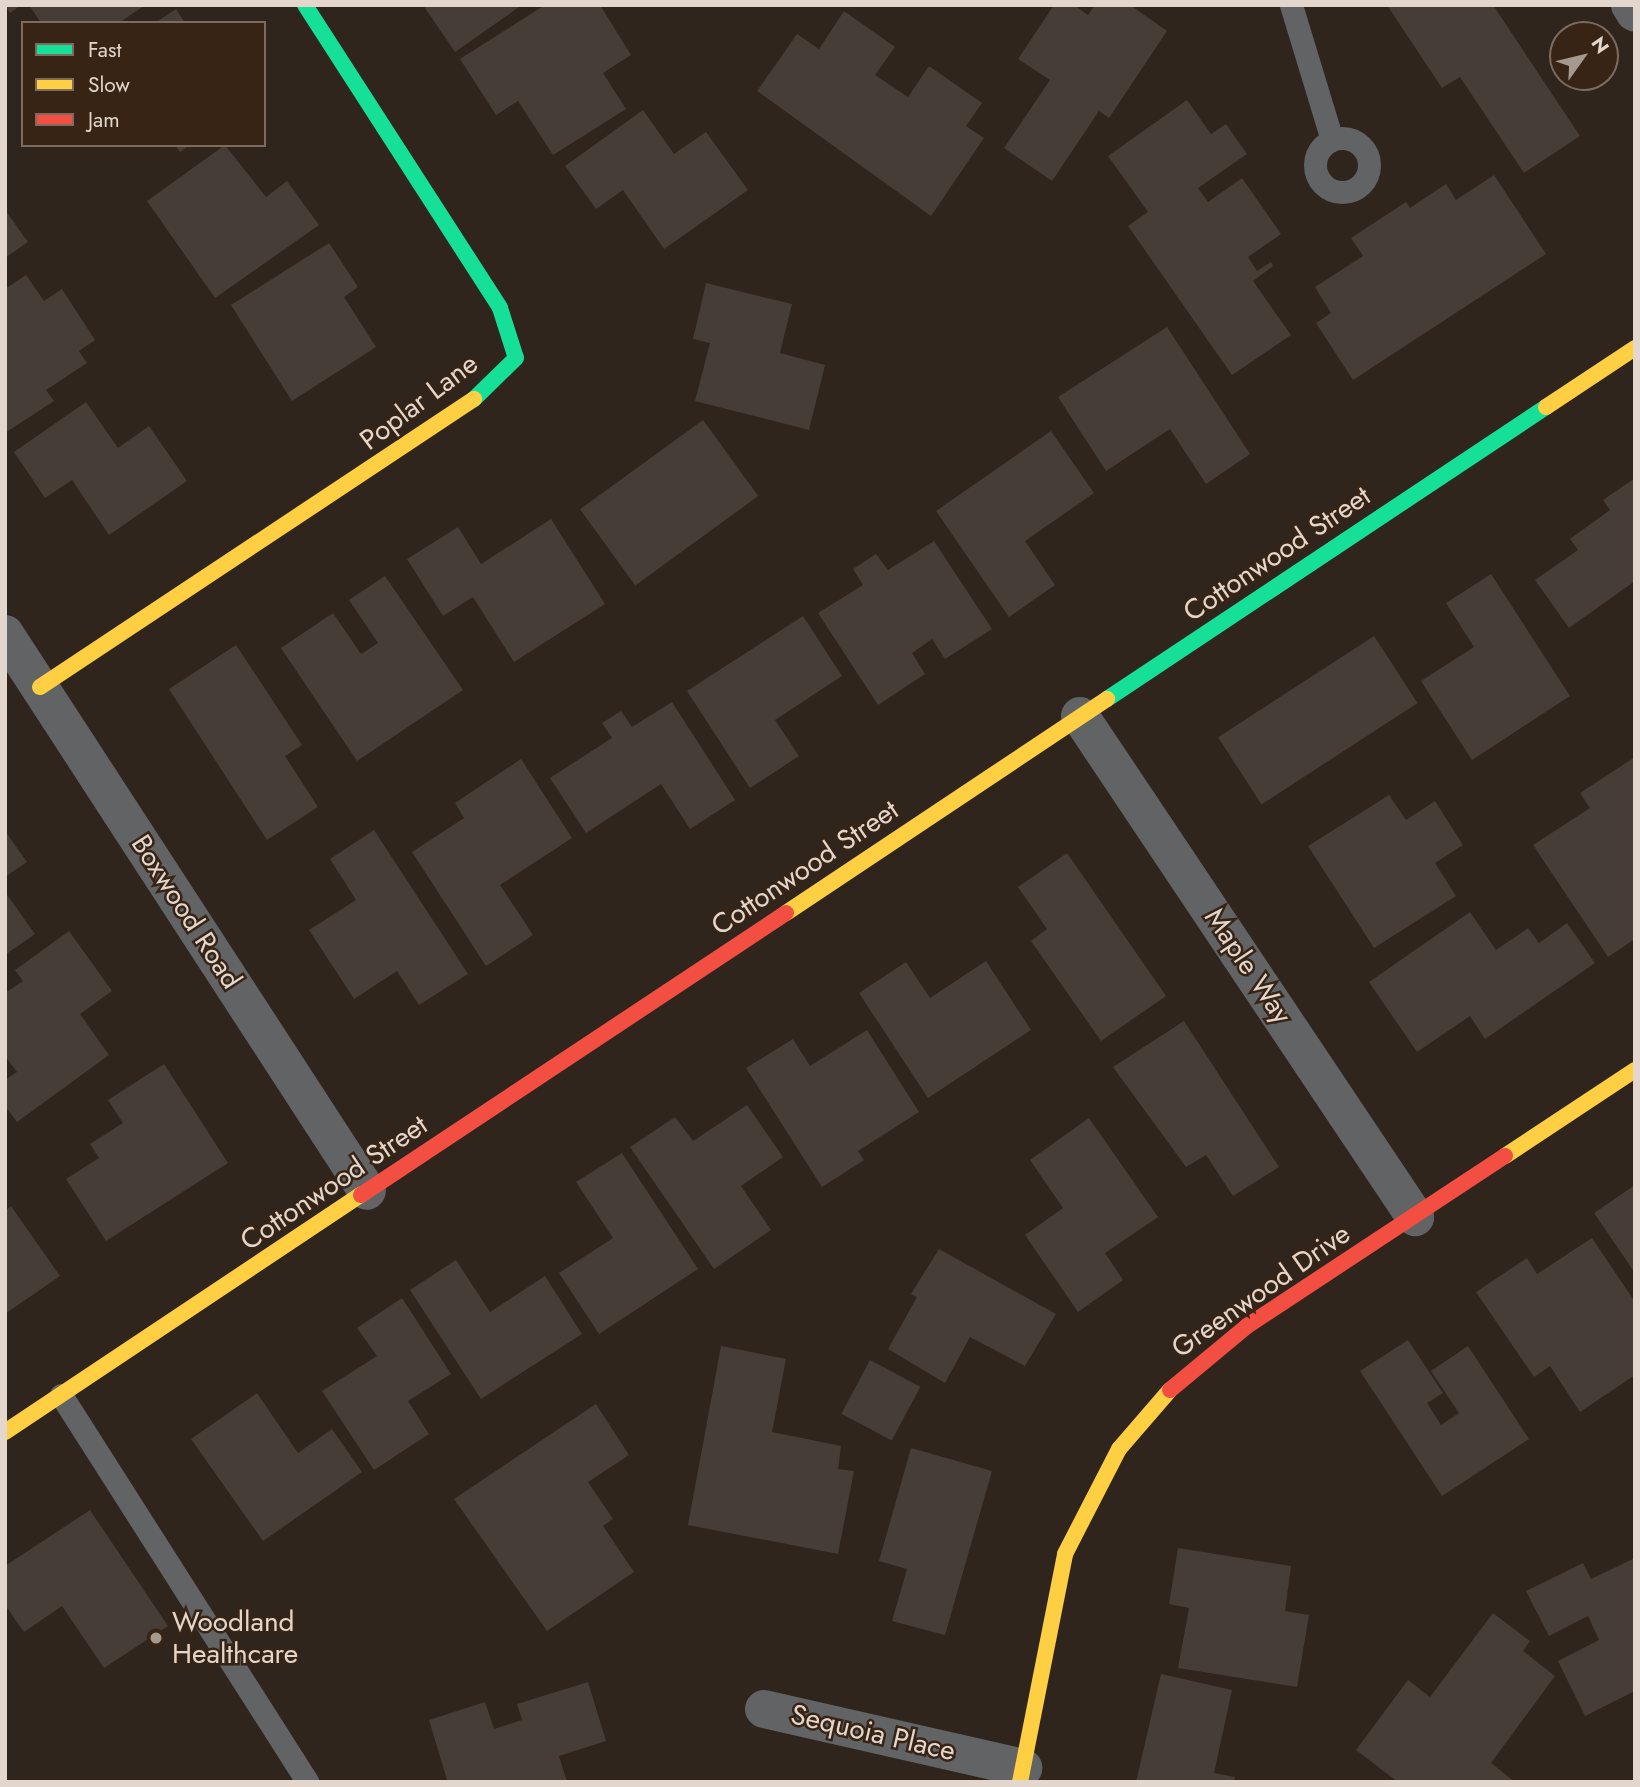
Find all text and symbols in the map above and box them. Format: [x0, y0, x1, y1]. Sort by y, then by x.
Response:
legend [21, 21, 266, 147]
north arrow [1549, 21, 1619, 91]
text: N [1585, 31, 1616, 59]
text: Fast [88, 35, 121, 65]
text: Slow [88, 70, 130, 100]
text: Jam [88, 105, 120, 135]
street label: Poplar Lane [353, 347, 485, 457]
street label: Cottonwood Street [1177, 479, 1377, 629]
street label: Cottonwood Street [705, 793, 905, 943]
street label: Boxwood Road [124, 829, 248, 995]
street label: Maple Way [1197, 902, 1299, 1030]
street label: Cottonwood Street [234, 1108, 434, 1258]
street label: Greenwood Drive [1165, 1217, 1357, 1365]
place label: Woodland Healthcare [172, 1605, 298, 1671]
marker: Woodland Healthcare [146, 1628, 166, 1648]
street label: Sequoia Place [787, 1698, 959, 1768]

